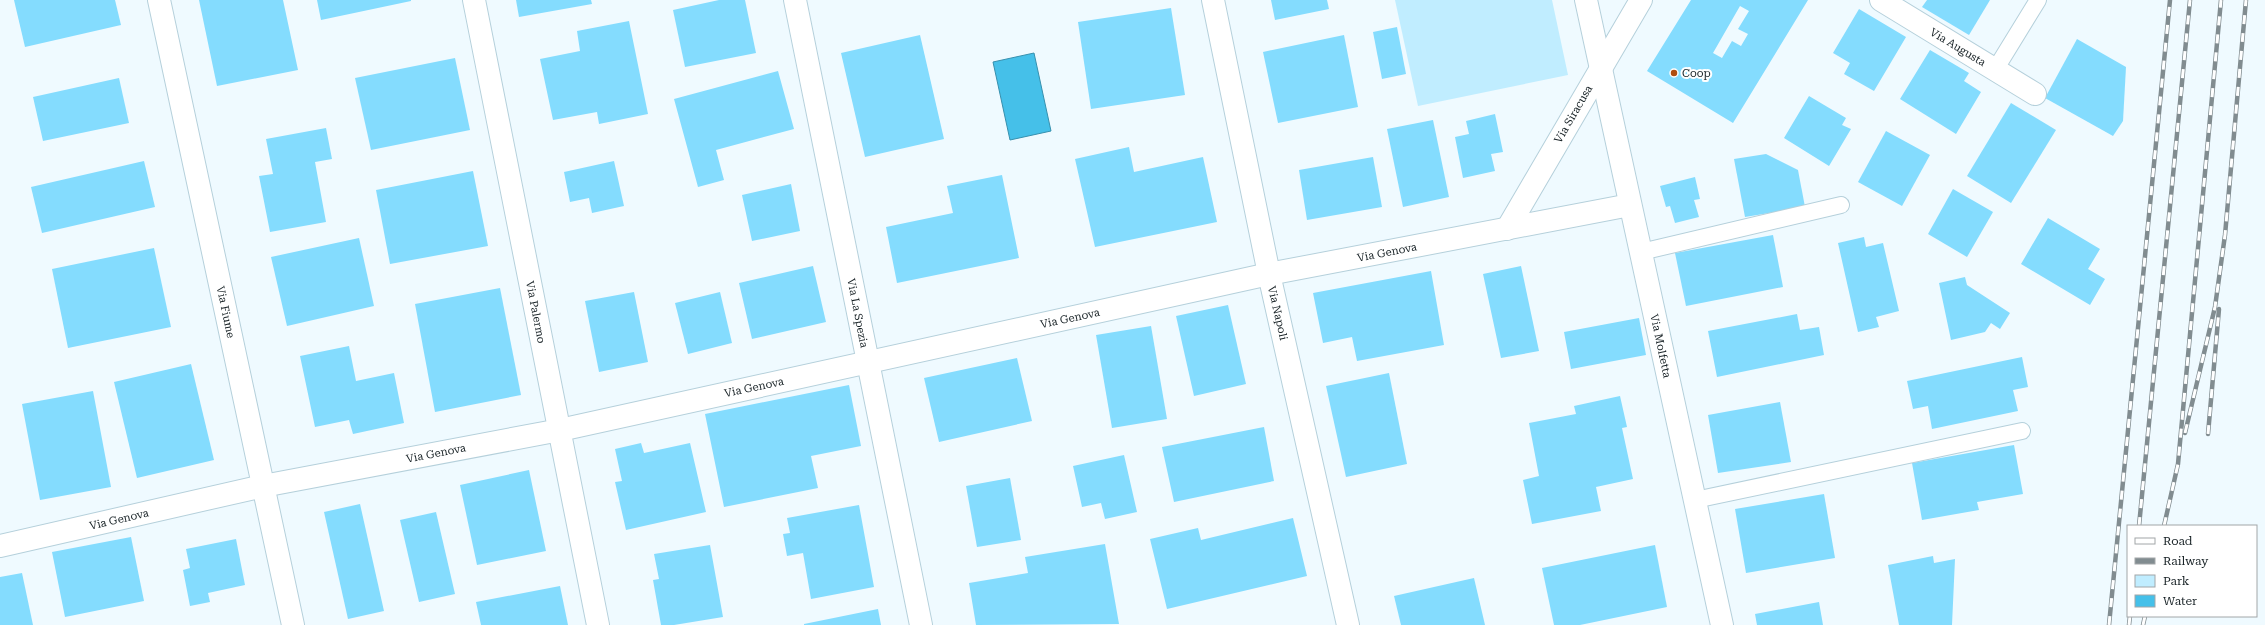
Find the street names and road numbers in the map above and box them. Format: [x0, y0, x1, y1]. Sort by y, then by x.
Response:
street label: Via Augusta [1928, 26, 1988, 69]
street label: Via Siracusa [1552, 83, 1595, 146]
street label: Via Genova [1356, 240, 1418, 265]
street label: Via La Spezia [844, 277, 871, 349]
street label: Via Palermo [523, 280, 548, 345]
street label: Via Fiume [214, 285, 237, 339]
street label: Via Napoli [1265, 285, 1290, 342]
street label: Via Genova [1039, 306, 1101, 331]
street label: Via Molfetta [1647, 313, 1674, 379]
street label: Via Genova [723, 375, 785, 400]
street label: Via Genova [405, 441, 467, 466]
street label: Via Genova [88, 506, 150, 533]

